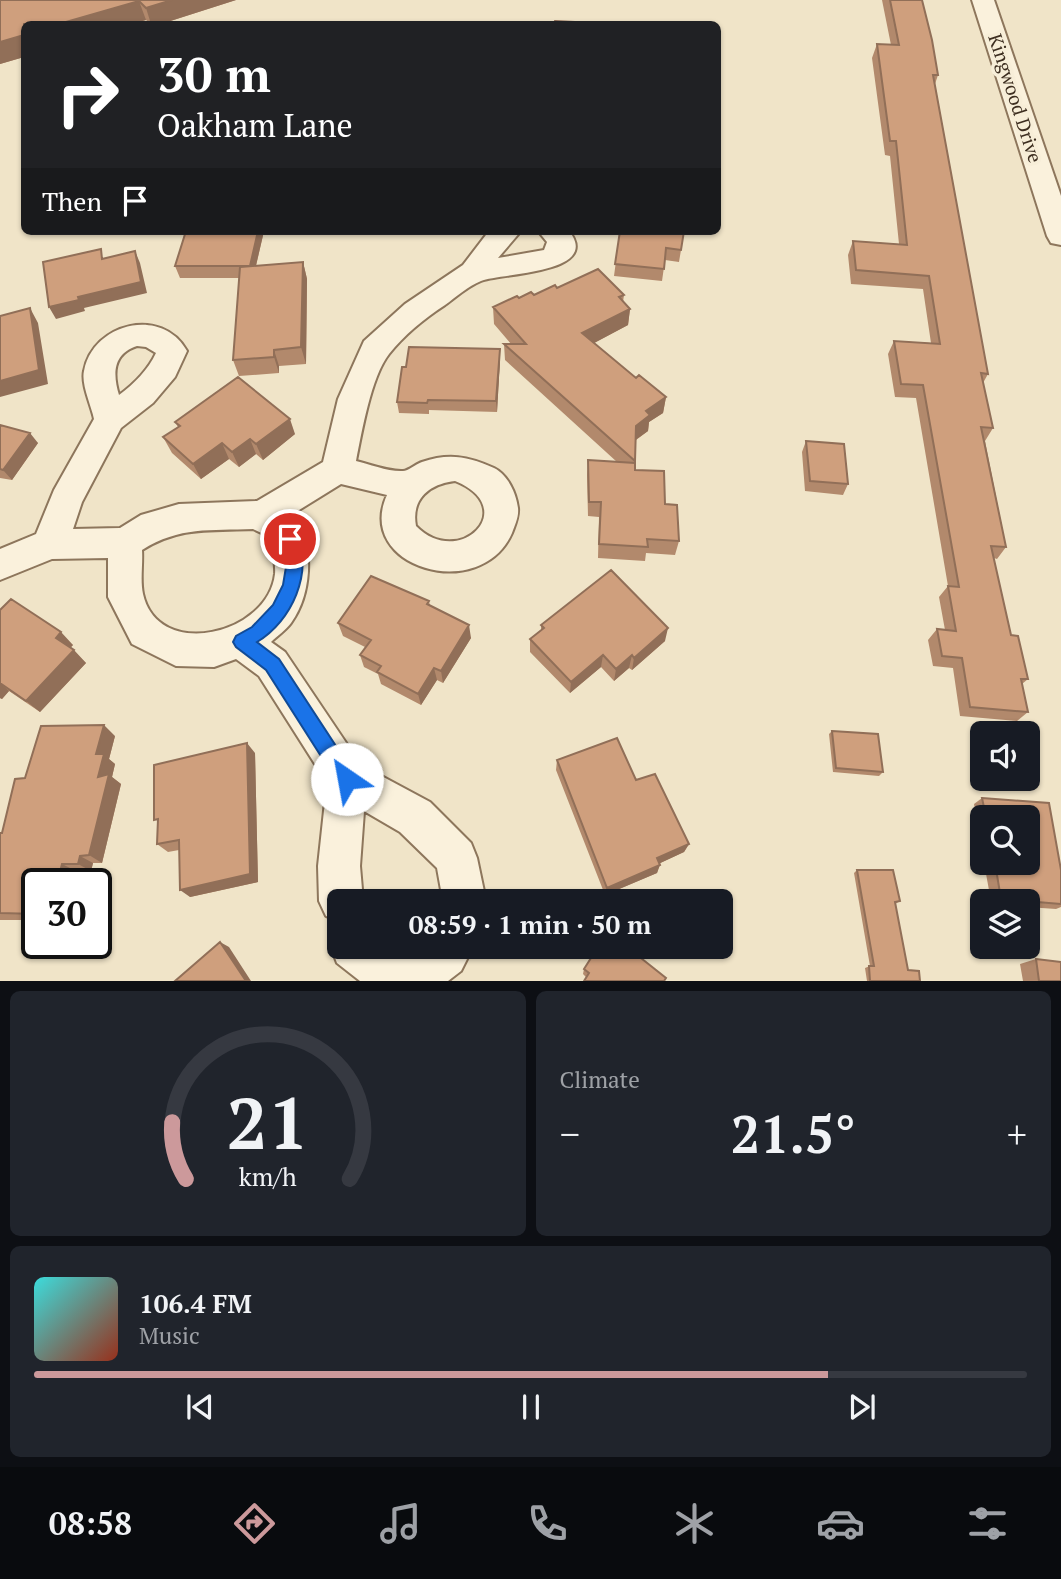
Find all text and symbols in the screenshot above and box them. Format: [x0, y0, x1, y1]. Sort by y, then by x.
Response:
street label: Kingwood Drive [983, 30, 1049, 166]
text: 30 m [157, 41, 271, 106]
icon: right [42, 49, 133, 140]
text: Oakham Lane [157, 104, 353, 146]
icon: arrive [116, 182, 154, 220]
text: Then [42, 184, 102, 218]
pin [260, 509, 320, 569]
icon: arrive [271, 520, 309, 558]
map controls [970, 721, 1040, 959]
button: sound [970, 721, 1040, 791]
position arrow [310, 742, 384, 816]
button: search [970, 805, 1040, 875]
speed limit sign: 30 [21, 868, 112, 959]
button: layers [970, 889, 1040, 959]
text: 08:59 · 1 min · 50 m [409, 907, 651, 941]
text: Climate [560, 1064, 640, 1095]
text: 21 [227, 1074, 309, 1171]
text: 21.5° [731, 1099, 856, 1168]
text: − [560, 1109, 580, 1159]
text: + [1007, 1109, 1027, 1159]
text: km/h [239, 1160, 297, 1193]
text: 106.4 FM [139, 1286, 252, 1320]
text: Music [139, 1320, 200, 1351]
icon: previous [181, 1388, 219, 1426]
icon: pause [512, 1388, 550, 1426]
icon: next [843, 1388, 881, 1426]
icon: directions [230, 1499, 279, 1548]
icon: music [376, 1499, 425, 1548]
icon: phone [523, 1499, 572, 1548]
icon: climate [670, 1499, 719, 1548]
icon: car [816, 1499, 865, 1548]
icon: filters [963, 1499, 1012, 1548]
text: 08:58 [49, 1502, 132, 1544]

